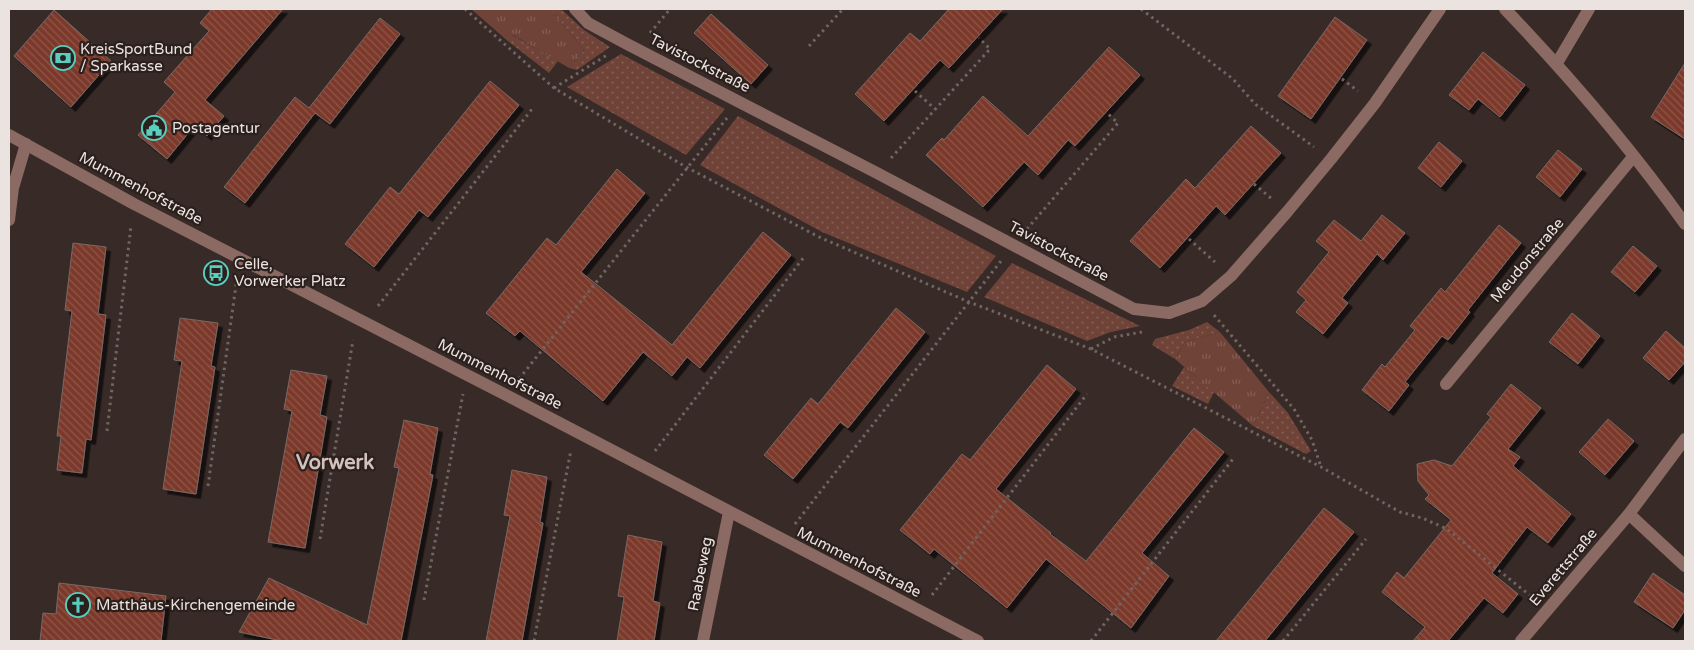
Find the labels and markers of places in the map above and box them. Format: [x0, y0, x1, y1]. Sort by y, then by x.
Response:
place label: KreisSportBund / Sparkasse [80, 40, 192, 75]
bank icon: KreisSportBund / Sparkasse [50, 45, 76, 71]
public building icon: Postagentur [141, 115, 167, 141]
place label: Postagentur [172, 119, 260, 137]
place label: Celle, Vorwerker Platz [234, 255, 346, 290]
bus stop icon: Celle, Vorwerker Platz [203, 260, 229, 286]
church icon: Matthäus-Kirchengemeinde [65, 592, 91, 618]
place label: Matthäus-Kirchengemeinde [96, 596, 295, 614]

